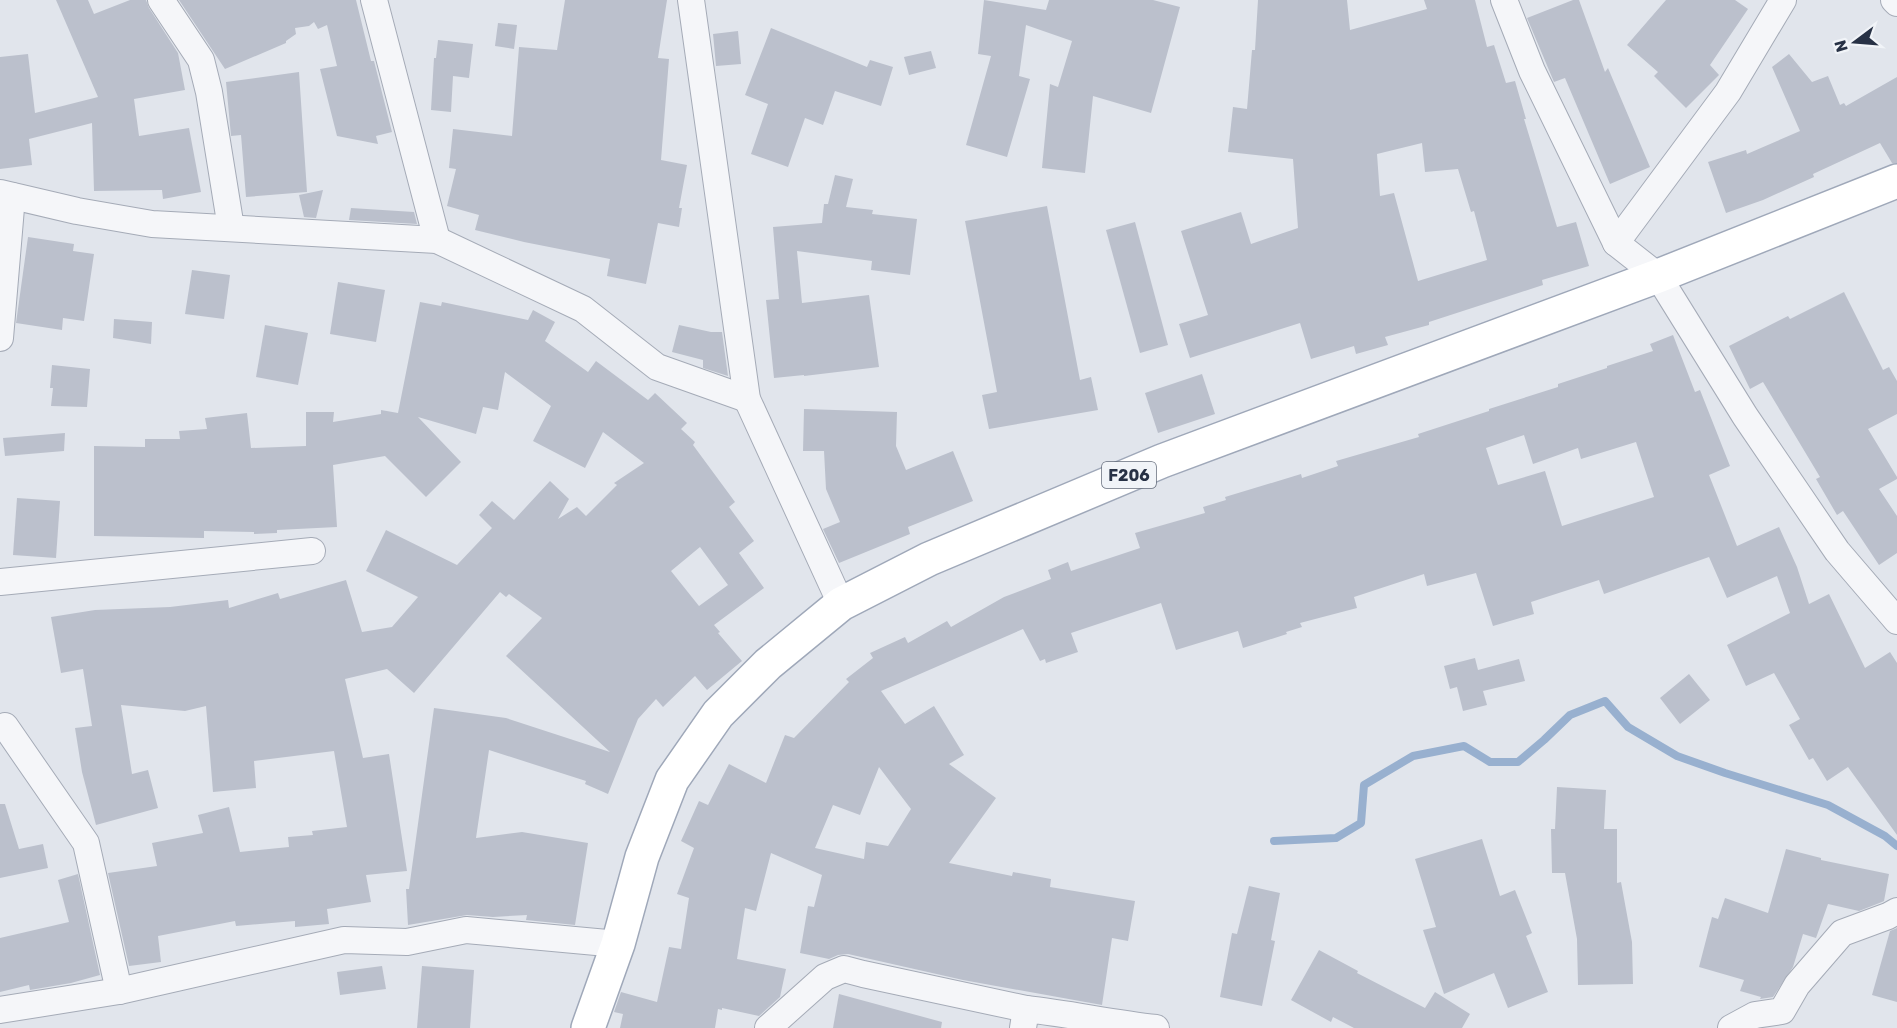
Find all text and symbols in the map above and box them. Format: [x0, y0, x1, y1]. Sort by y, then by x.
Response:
north arrow [1825, 12, 1885, 72]
text: N [1830, 38, 1852, 54]
road number: F206 [1102, 462, 1156, 488]

